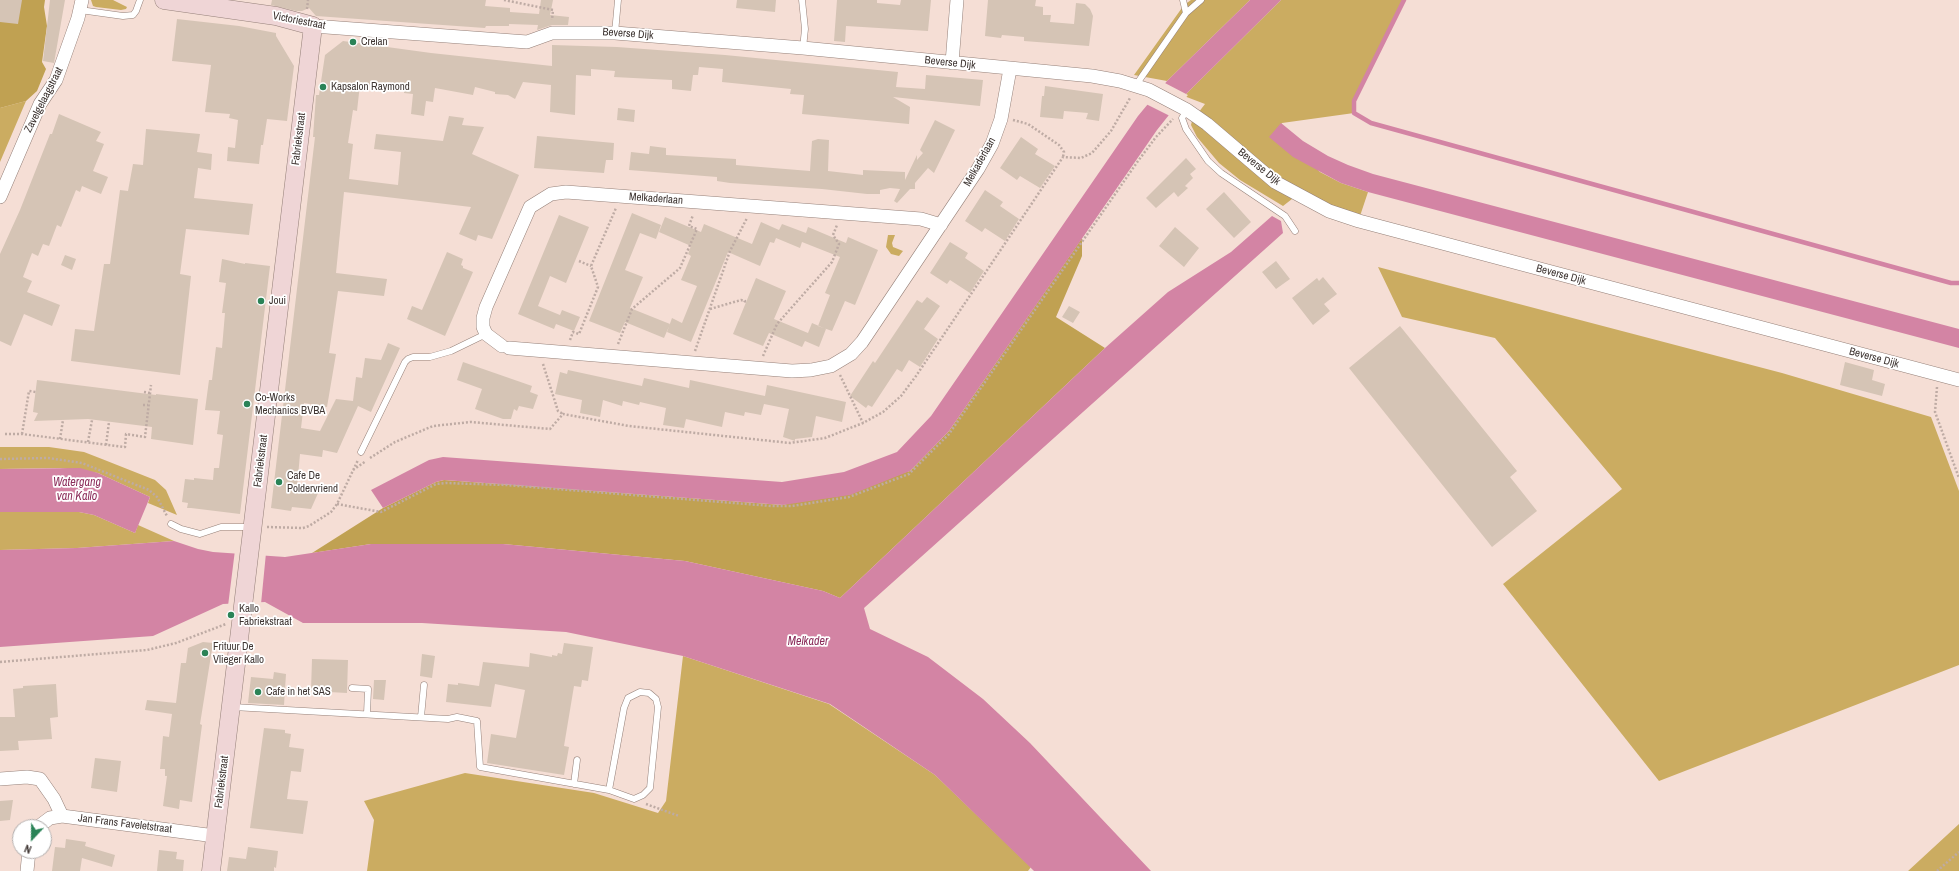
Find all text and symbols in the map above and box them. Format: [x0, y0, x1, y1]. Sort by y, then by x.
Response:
street label: Victoriestraat [271, 9, 327, 33]
street label: Beverse Dijk [602, 26, 654, 42]
place label: Crelan [361, 35, 388, 49]
marker: Crelan [348, 37, 358, 47]
street label: Beverse Dijk [924, 54, 976, 72]
street label: Zavelgelaagstraat [22, 65, 66, 135]
place label: Kapsalon Raymond [331, 80, 410, 94]
marker: Kapsalon Raymond [318, 82, 328, 92]
street label: Fabriekstraat [289, 112, 309, 166]
street label: Melkaderlaan [961, 135, 999, 189]
street label: Beverse Dijk [1235, 146, 1283, 188]
street label: Melkaderlaan [629, 191, 683, 207]
street label: Beverse Dijk [1535, 262, 1587, 288]
place label: Joui [269, 294, 286, 308]
marker: Joui [256, 296, 266, 306]
street label: Beverse Dijk [1848, 345, 1900, 371]
place label: Co-Works Mechanics BVBA [255, 391, 325, 417]
marker: Co-Works Mechanics BVBA [242, 399, 252, 409]
street label: Fabriekstraat [251, 434, 271, 488]
place label: Cafe De Poldervriend [287, 469, 338, 495]
water label: Watergang van Kallo [53, 476, 101, 504]
marker: Cafe De Poldervriend [274, 477, 284, 487]
place label: Kallo Fabriekstraat [239, 602, 292, 628]
marker: Kallo Fabriekstraat [226, 610, 236, 620]
water label: Melkader [788, 635, 828, 649]
place label: Frituur De Vlieger Kallo [213, 640, 264, 666]
marker: Frituur De Vlieger Kallo [200, 648, 210, 658]
place label: Cafe in het SAS [266, 685, 331, 699]
marker: Cafe in het SAS [253, 687, 263, 697]
street label: Fabriekstraat [212, 755, 232, 809]
street label: Jan Frans Faveletstraat [77, 812, 173, 836]
north arrow [12, 819, 52, 859]
text: N [22, 841, 34, 857]

